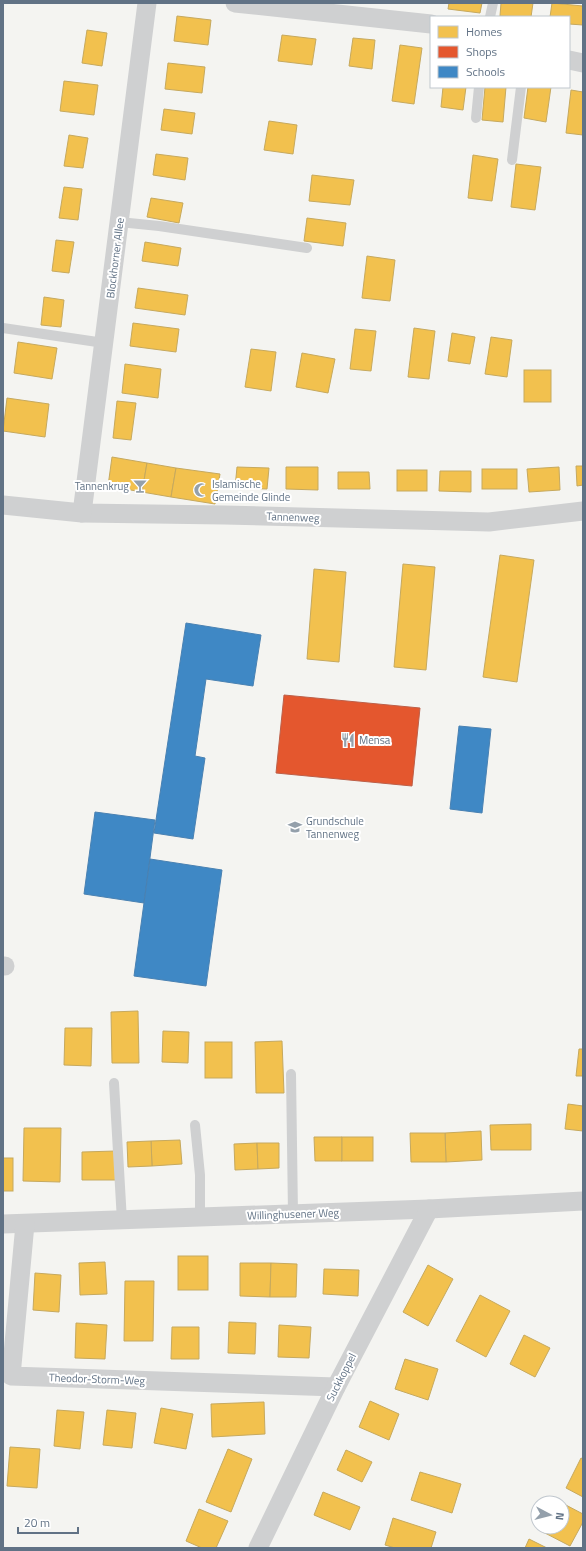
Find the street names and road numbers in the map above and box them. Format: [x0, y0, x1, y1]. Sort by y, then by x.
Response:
street label: Blockhorner Allee [102, 216, 128, 299]
street label: Tannenweg [266, 508, 320, 526]
street label: Willinghusener Weg [247, 1204, 340, 1224]
street label: Suckkoppel [322, 1350, 360, 1404]
street label: Theodor-Storm-Weg [49, 1369, 146, 1389]

